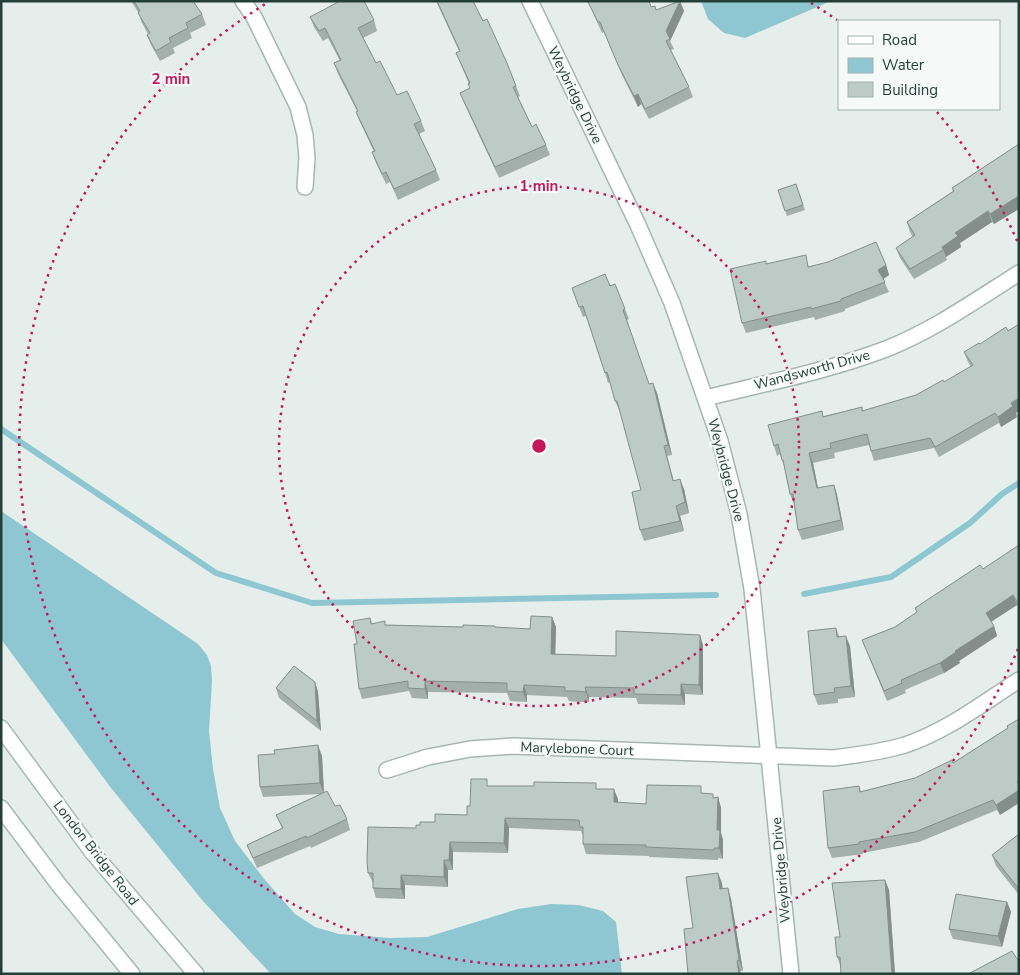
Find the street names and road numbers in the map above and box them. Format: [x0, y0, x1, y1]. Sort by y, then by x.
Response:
street label: Weybridge Drive [543, 43, 607, 147]
street label: Wandsworth Drive [752, 345, 872, 395]
street label: Weybridge Drive [703, 416, 749, 524]
street label: Marylebone Court [520, 738, 634, 760]
street label: London Bridge Road [49, 797, 143, 909]
street label: Weybridge Drive [767, 816, 795, 924]

